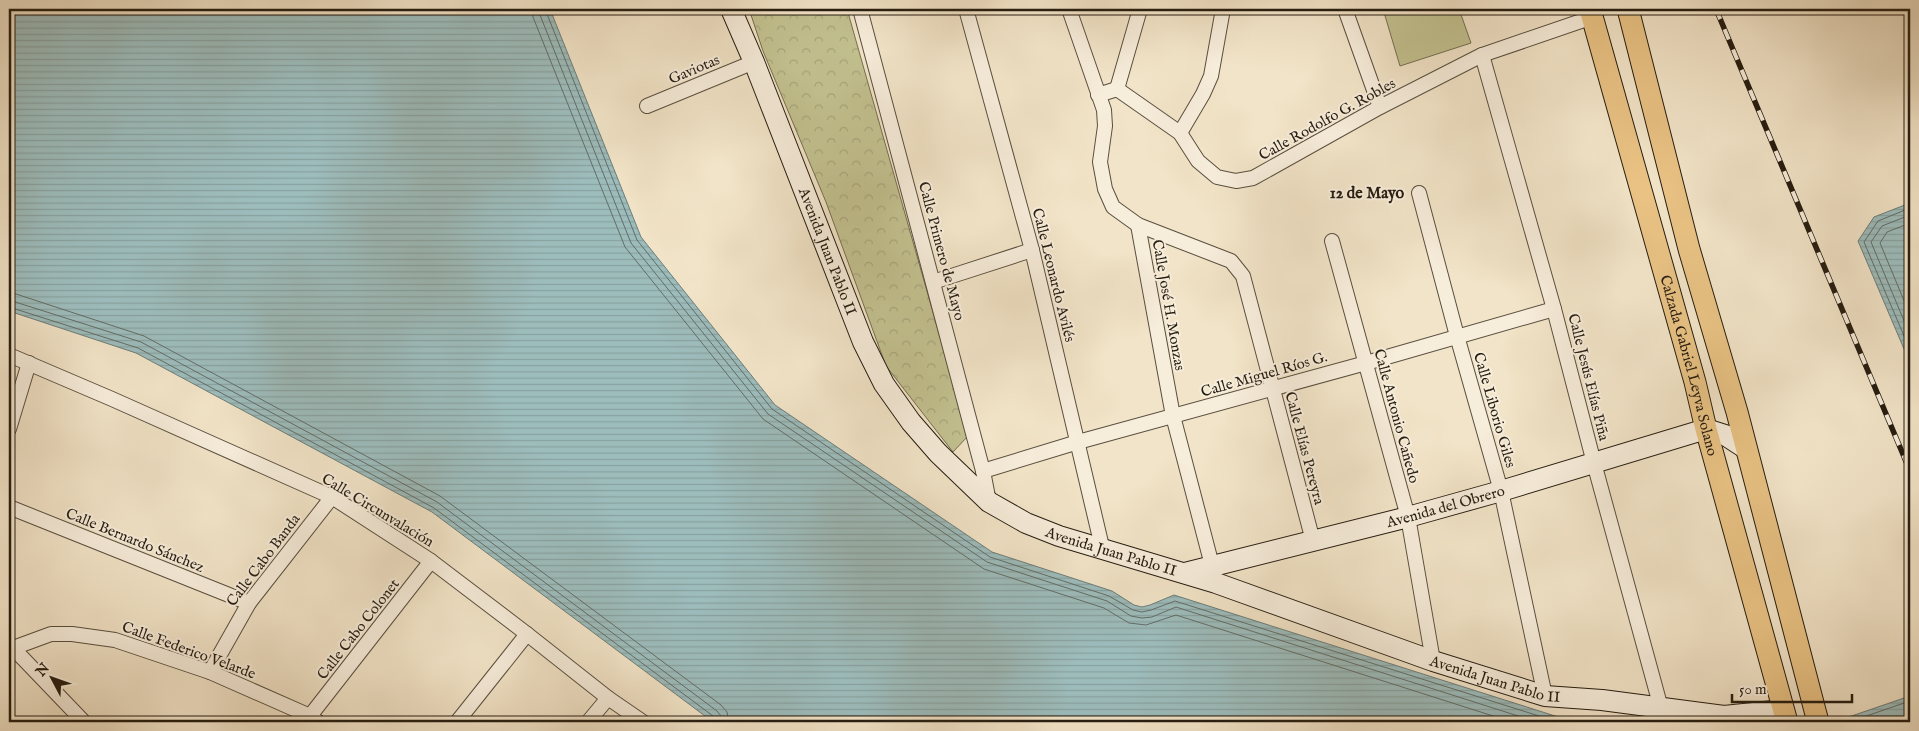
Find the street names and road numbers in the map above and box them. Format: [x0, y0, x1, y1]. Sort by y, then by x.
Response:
street label: Gaviotas [666, 50, 723, 89]
street label: Calle Rodolfo G. Robles [1255, 74, 1399, 165]
street label: Calle Primero de Mayo [914, 180, 969, 323]
street label: Avenida Juan Pablo II [793, 184, 861, 319]
street label: Calle Leonardo Avilés [1028, 206, 1079, 344]
street label: Calle José H. Monzas [1148, 238, 1189, 372]
street label: Calzada Gabriel Leyva Solano [1655, 273, 1722, 458]
street label: Calle Jesús Elías Piña [1564, 312, 1614, 443]
street label: Calle Miguel Ríos G. [1199, 347, 1330, 402]
street label: Calle Antonio Cañedo [1369, 347, 1424, 485]
street label: Calle Liborio Giles [1469, 350, 1520, 470]
street label: Calle Elías Pereyra [1280, 390, 1329, 507]
street label: Calle Circunvalación [318, 469, 437, 551]
street label: Avenida del Obrero [1384, 481, 1507, 532]
street label: Calle Bernardo Sánchez [63, 504, 207, 577]
street label: Calle Cabo Banda [222, 510, 305, 610]
street label: Avenida Juan Pablo II [1042, 522, 1179, 581]
street label: Calle Cabo Colonet [313, 575, 404, 684]
street label: Calle Federico Velarde [119, 617, 258, 684]
street label: Avenida Juan Pablo II [1426, 651, 1561, 707]

